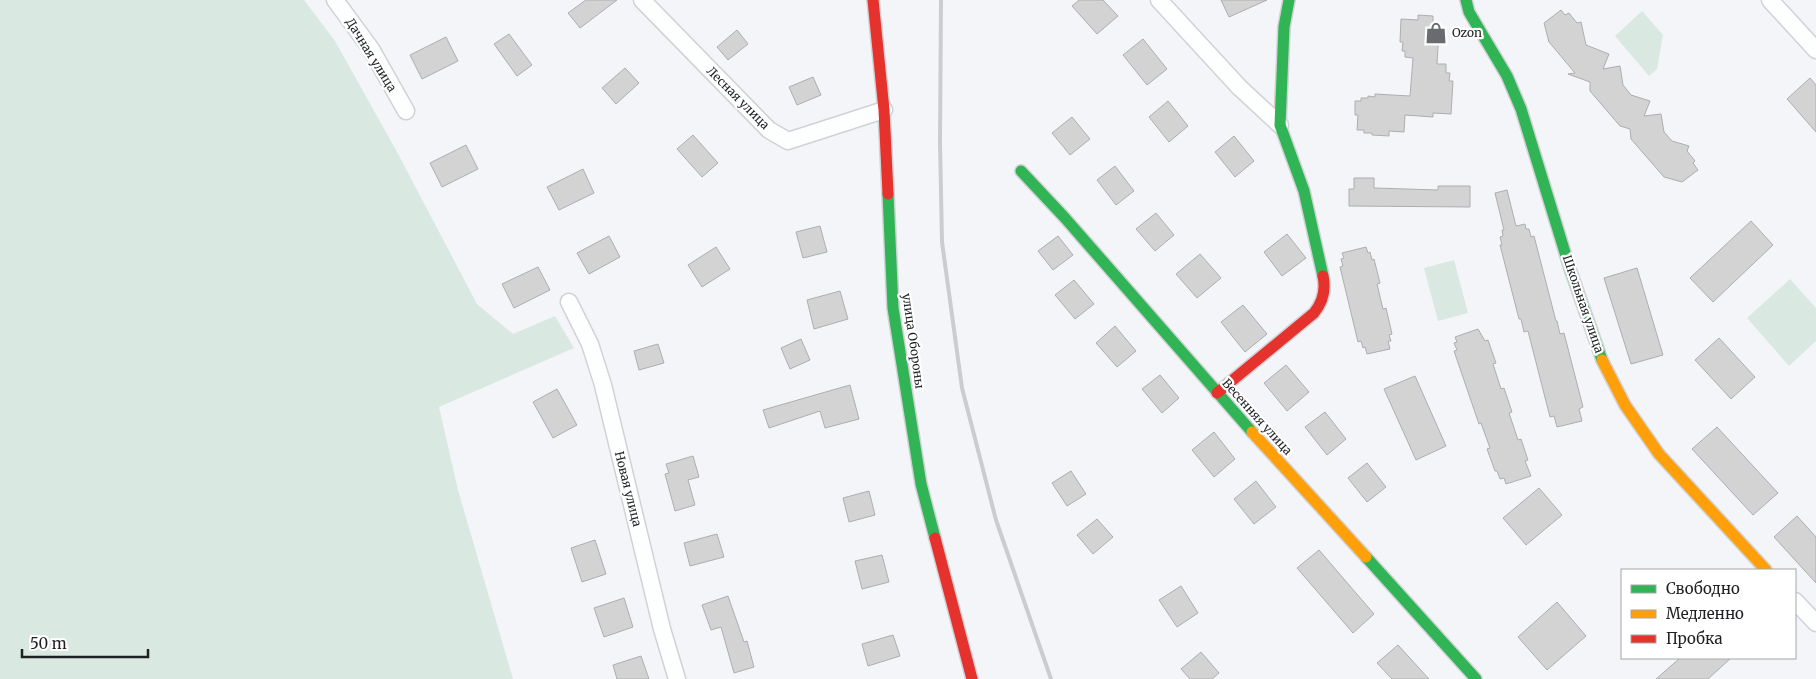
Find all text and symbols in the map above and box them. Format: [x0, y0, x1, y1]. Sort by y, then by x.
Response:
street label: Дачная улица [343, 15, 400, 95]
shop icon: Ozon [1423, 20, 1449, 46]
place label: Ozon [1452, 25, 1482, 40]
street label: Лесная улица [704, 63, 773, 133]
street label: Школьная улица [1560, 253, 1607, 355]
street label: улица Обороны [899, 292, 928, 390]
street label: Весенняя улица [1219, 375, 1296, 458]
street label: Новая улица [612, 450, 645, 529]
legend [1621, 569, 1796, 659]
text: Свободно [1666, 579, 1740, 598]
text: Медленно [1666, 604, 1744, 623]
scale bar [22, 626, 149, 658]
text: Пробка [1666, 629, 1723, 648]
text: 50 m [30, 634, 67, 653]

